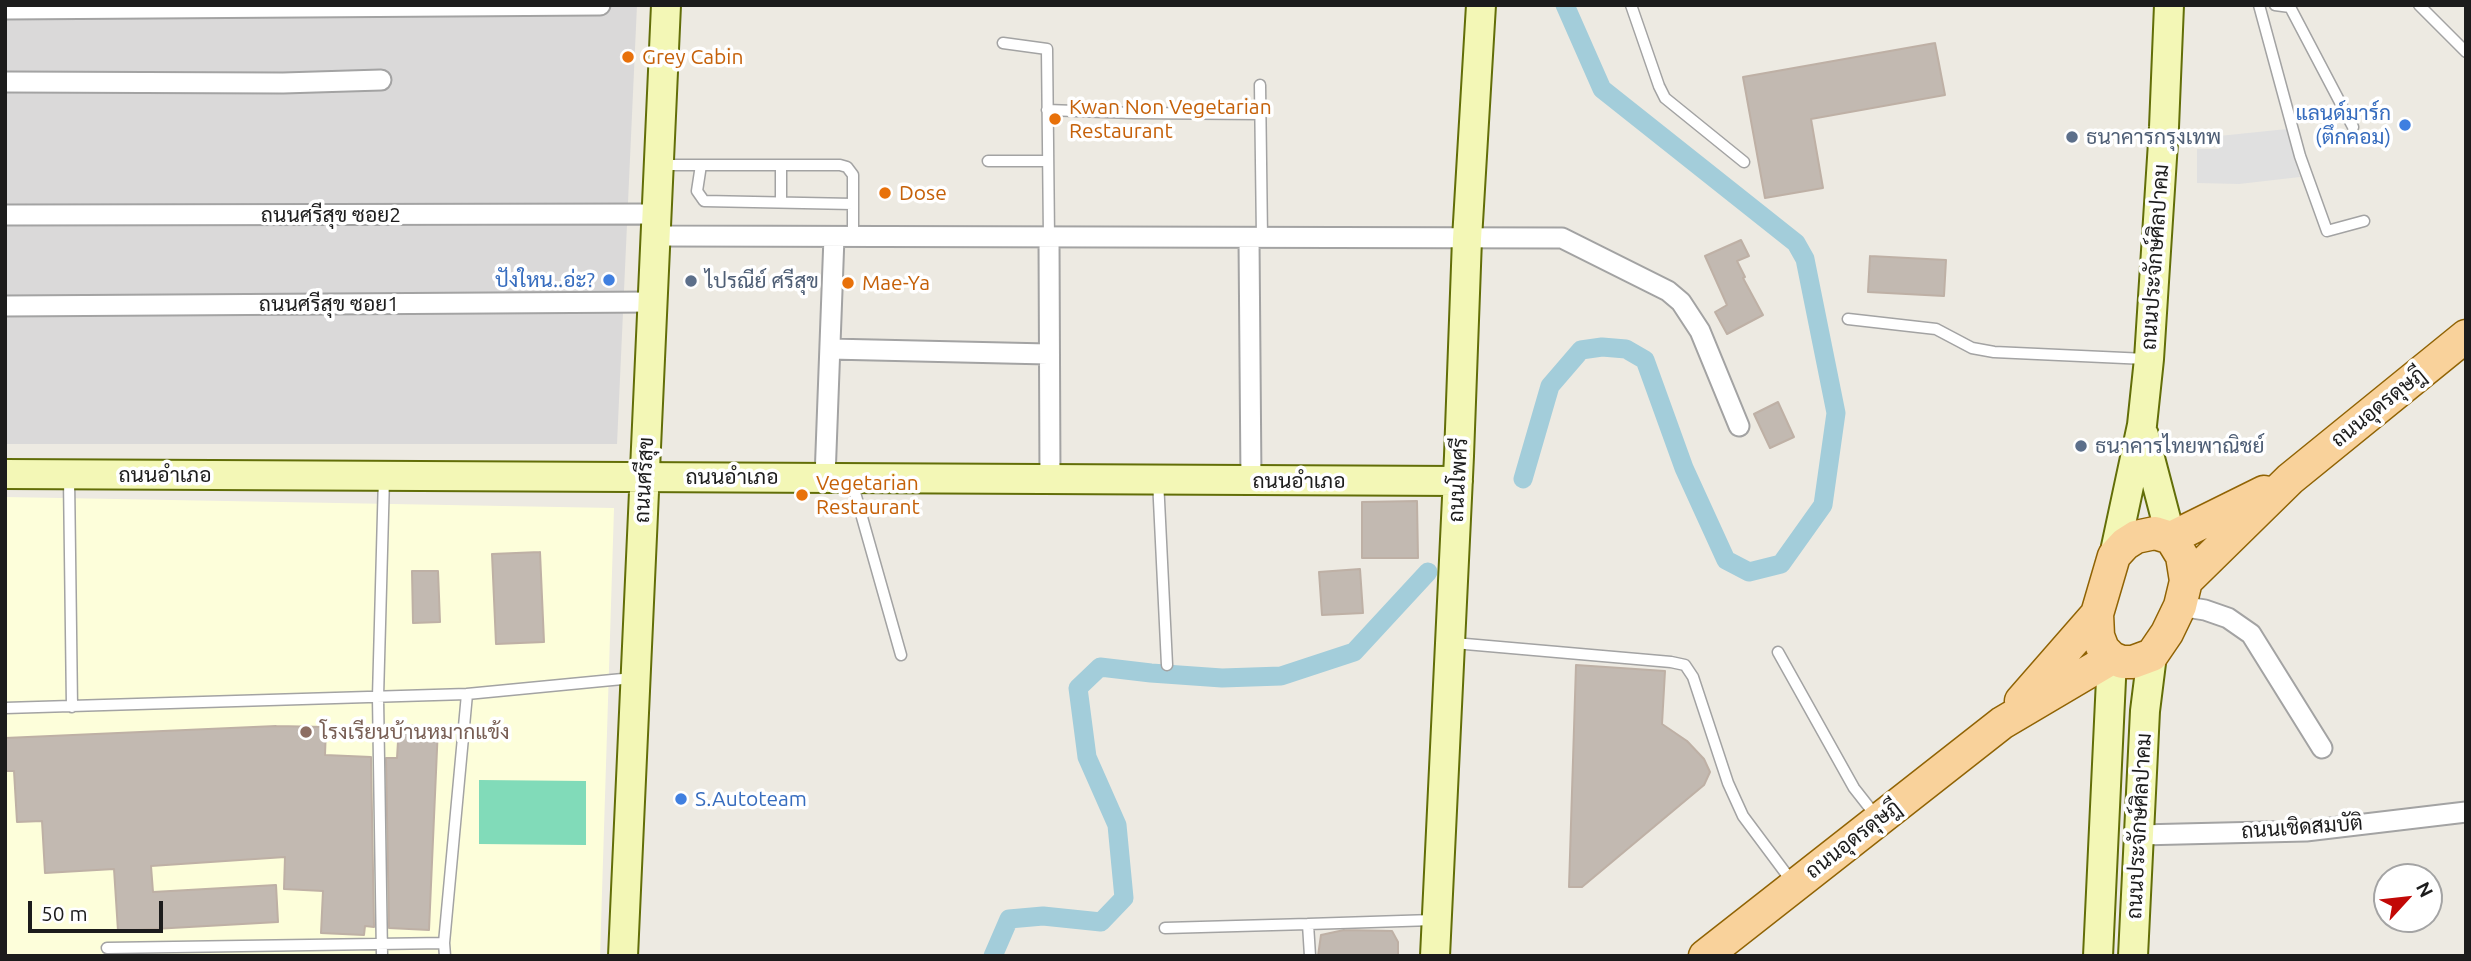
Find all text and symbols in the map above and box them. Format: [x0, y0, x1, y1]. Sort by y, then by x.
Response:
place label: Grey Cabin [642, 44, 743, 70]
marker: Grey Cabin [620, 49, 636, 65]
place label: Kwan Non Vegetarian Restaurant [1069, 94, 1272, 144]
place label: แลนด์มาร์ก (ตึกคอม) [2296, 100, 2391, 150]
marker: Kwan Non Vegetarian Restaurant [1047, 111, 1063, 127]
marker: แลนด์มาร์ก (ตึกคอม) [2397, 117, 2413, 133]
place label: ธนาคารกรุงเทพ [2086, 124, 2221, 150]
marker: ธนาคารกรุงเทพ [2064, 129, 2080, 145]
street label: ถนนประจักษ์ศิลปาคม [2136, 163, 2174, 351]
place label: Dose [899, 180, 947, 206]
marker: Dose [877, 185, 893, 201]
street label: ถนนศรีสุข ซอย2 [261, 202, 401, 228]
place label: ปังใหน..อ่ะ? [495, 267, 595, 293]
place label: ไปรณีย์ ศรีสุข [705, 268, 819, 294]
place label: Mae-Ya [862, 270, 930, 296]
marker: ปังใหน..อ่ะ? [601, 272, 617, 288]
marker: ไปรณีย์ ศรีสุข [683, 273, 699, 289]
marker: Mae-Ya [840, 275, 856, 291]
street label: ถนนศรีสุข ซอย1 [259, 291, 399, 317]
street label: ถนนอุดรดุษฎี [2326, 362, 2430, 452]
place label: ธนาคารไทยพาณิชย์ [2095, 433, 2264, 459]
street label: ถนนศรีสุข [629, 436, 659, 524]
street label: ถนนโพศรี [1443, 437, 1473, 523]
marker: ธนาคารไทยพาณิชย์ [2073, 438, 2089, 454]
street label: ถนนอำเภอ [118, 462, 212, 488]
street label: ถนนอำเภอ [685, 464, 779, 490]
street label: ถนนอำเภอ [1252, 468, 1346, 494]
place label: Vegetarian Restaurant [816, 470, 920, 520]
marker: Vegetarian Restaurant [794, 487, 810, 503]
place label: โรงเรียนบ้านหมากแข้ง [320, 719, 510, 745]
marker: โรงเรียนบ้านหมากแข้ง [298, 724, 314, 740]
street label: ถนนประจักษ์ศิลปาคม [2122, 732, 2156, 920]
place label: S.Autoteam [695, 786, 807, 812]
marker: S.Autoteam [673, 791, 689, 807]
street label: ถนนอุดรดุษฎี [1801, 794, 1905, 884]
street label: ถนนเชิดสมบัติ [2240, 810, 2364, 844]
north arrow [2373, 863, 2443, 933]
text: N [2412, 878, 2438, 901]
scale bar [32, 888, 166, 932]
text: 50 m [41, 901, 88, 925]

